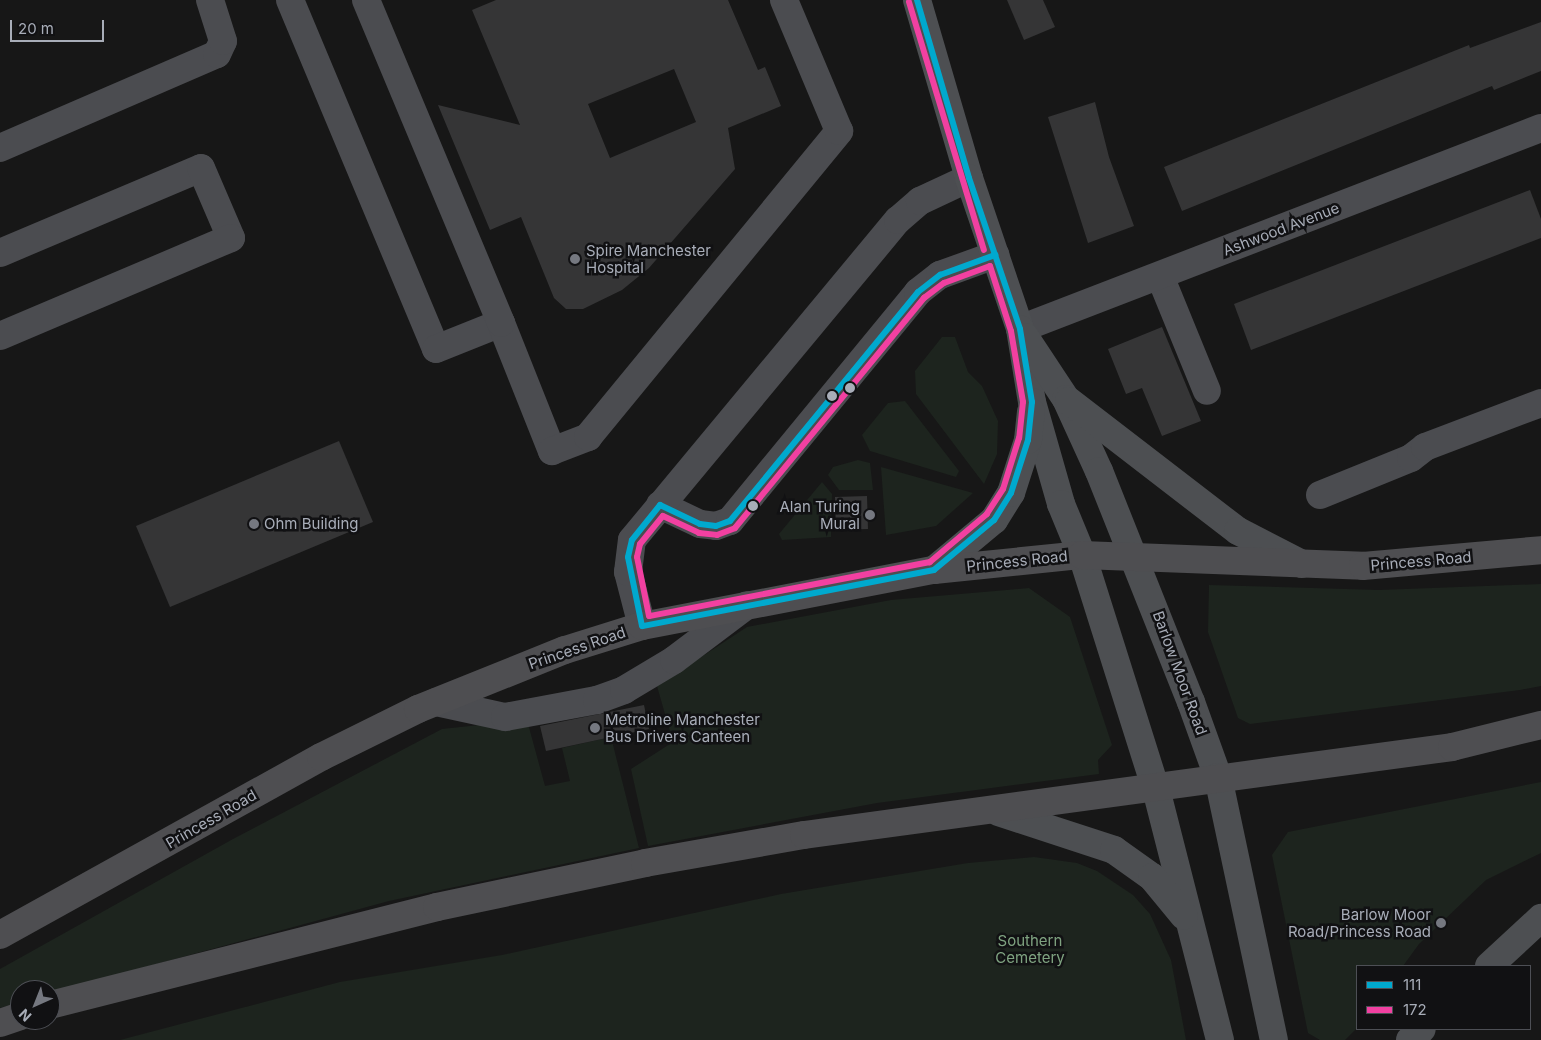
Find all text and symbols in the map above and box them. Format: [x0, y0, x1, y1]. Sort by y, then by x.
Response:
scale bar [12, 10, 106, 42]
text: 20 m [18, 19, 54, 38]
street label: Ashwood Avenue [1220, 199, 1342, 259]
place label: Spire Manchester Hospital [586, 241, 711, 276]
marker: Spire Manchester Hospital [568, 252, 582, 266]
unlabelled marker [845, 383, 855, 393]
unlabelled marker [827, 391, 837, 401]
place label: Alan Turing Mural [779, 497, 860, 532]
unlabelled marker [748, 501, 758, 511]
marker: Alan Turing Mural [864, 509, 876, 521]
place label: Ohm Building [264, 515, 359, 533]
marker: Ohm Building [248, 518, 260, 530]
street label: Princess Road [966, 547, 1068, 575]
street label: Princess Road [1370, 548, 1472, 574]
street label: Barlow Moor Road [1149, 609, 1211, 737]
street label: Princess Road [526, 623, 628, 673]
place label: Metroline Manchester Bus Drivers Canteen [605, 710, 760, 745]
marker: Metroline Manchester Bus Drivers Canteen [589, 722, 601, 734]
street label: Princess Road [163, 786, 259, 852]
place label: Barlow Moor Road/Princess Road [1288, 905, 1431, 940]
marker: Barlow Moor Road/Princess Road [1435, 917, 1447, 929]
park label: Southern Cemetery [995, 931, 1065, 966]
legend [1356, 965, 1531, 1030]
text: 111 [1403, 975, 1421, 994]
north arrow [10, 980, 60, 1030]
text: 172 [1403, 1000, 1427, 1019]
text: N [15, 1006, 35, 1025]

